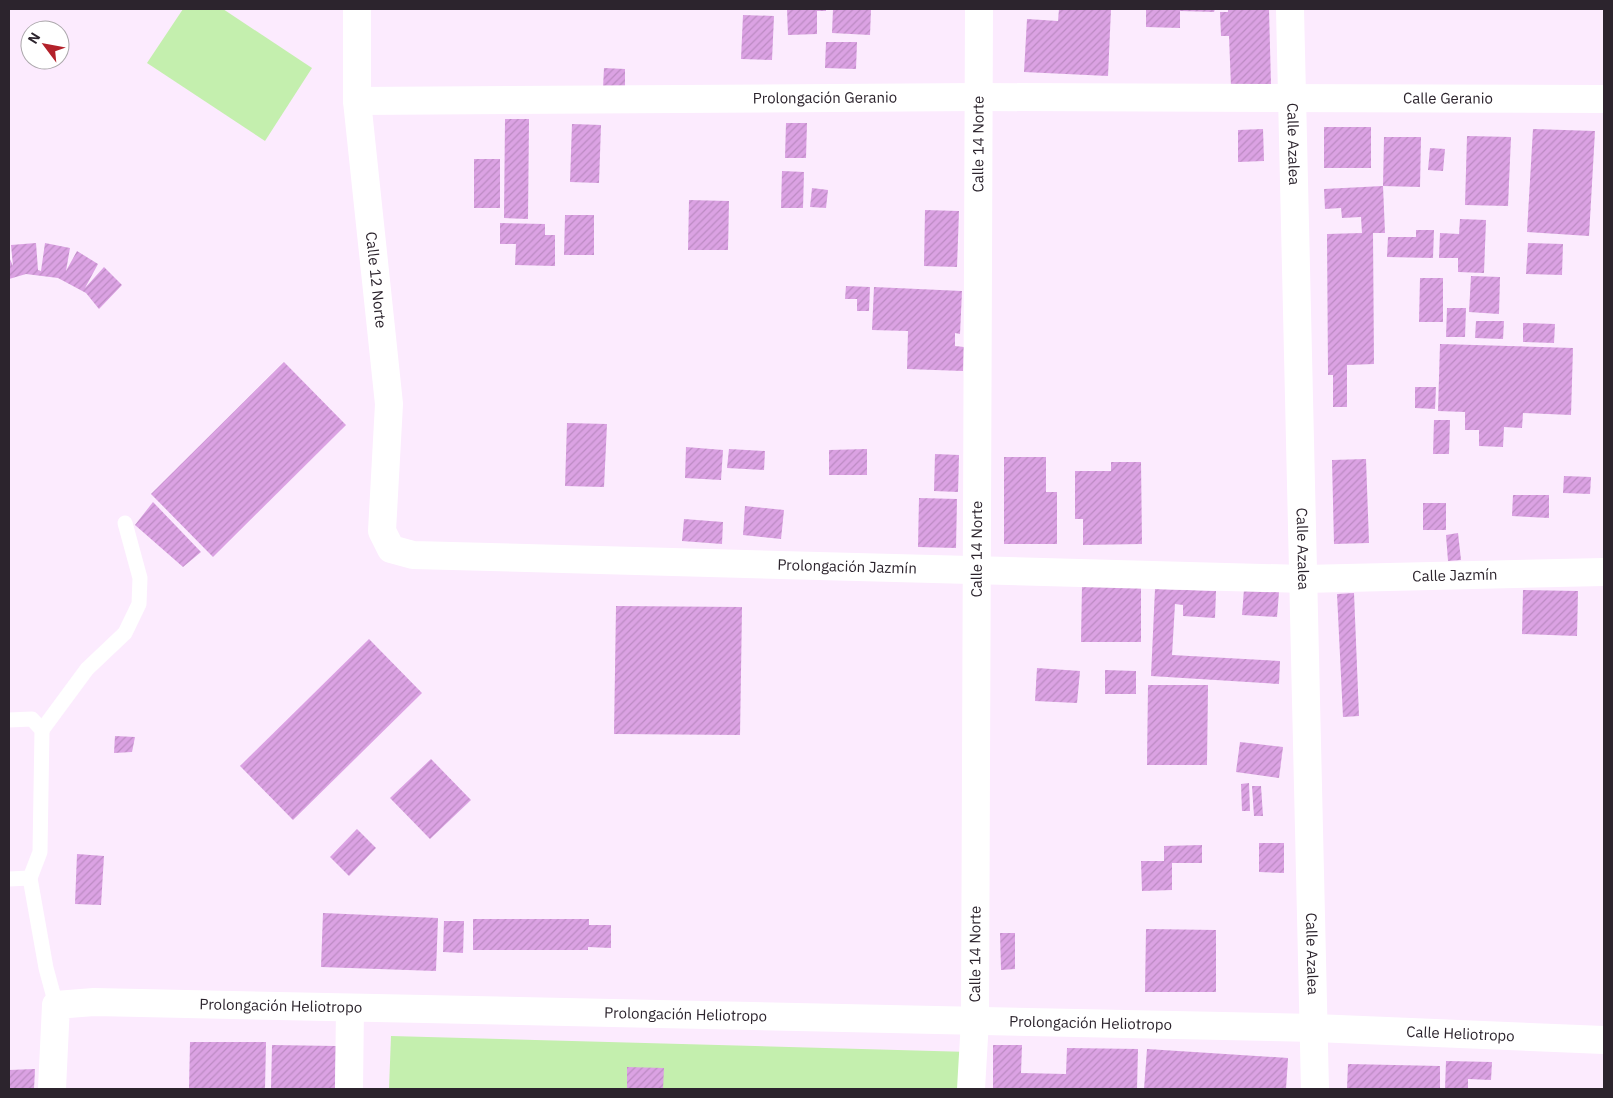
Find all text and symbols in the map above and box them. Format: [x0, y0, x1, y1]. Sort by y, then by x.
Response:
north arrow [20, 20, 70, 70]
text: N [24, 29, 44, 47]
street label: Prolongación Geranio [753, 88, 897, 107]
street label: Calle Geranio [1403, 88, 1493, 108]
street label: Calle 14 Norte [968, 96, 988, 193]
street label: Calle Azalea [1283, 103, 1304, 185]
street label: Calle 12 Norte [362, 231, 391, 329]
street label: Calle 14 Norte [967, 501, 986, 598]
street label: Calle Azalea [1293, 507, 1313, 590]
street label: Prolongación Jazmín [777, 555, 917, 578]
street label: Calle Jazmín [1412, 564, 1498, 585]
street label: Calle 14 Norte [965, 906, 984, 1003]
street label: Calle Azalea [1302, 912, 1323, 995]
street label: Prolongación Heliotropo [199, 994, 362, 1017]
street label: Prolongación Heliotropo [604, 1003, 767, 1025]
street label: Prolongación Heliotropo [1009, 1011, 1172, 1034]
street label: Calle Heliotropo [1406, 1022, 1515, 1045]

